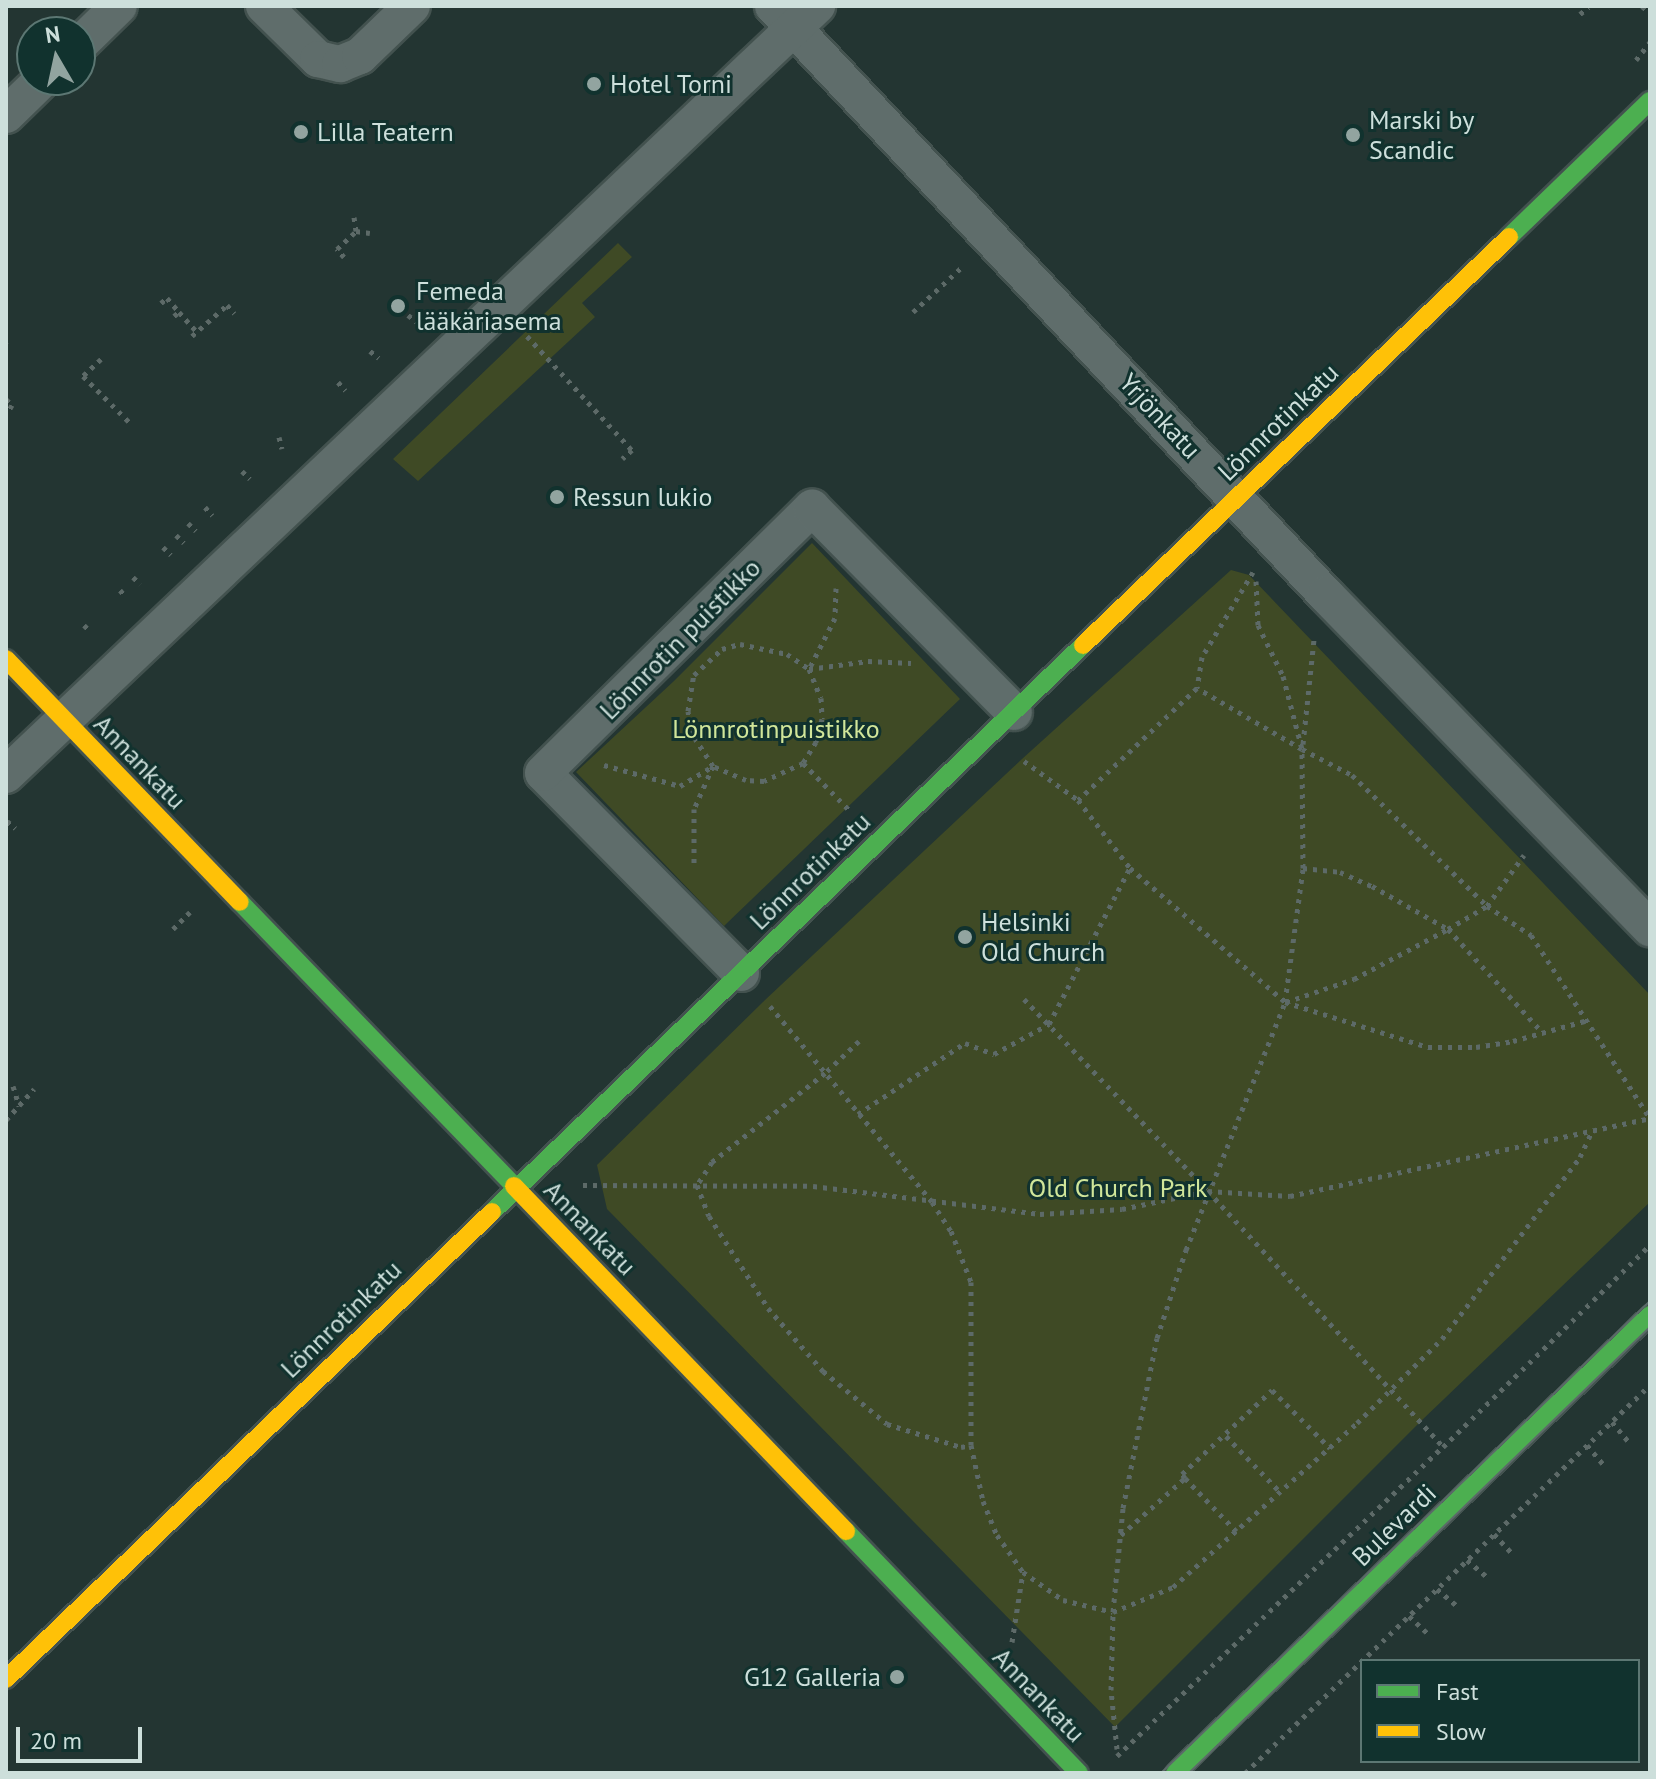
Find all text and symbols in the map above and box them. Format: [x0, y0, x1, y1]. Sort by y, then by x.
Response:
north arrow [16, 16, 96, 96]
text: N [43, 19, 62, 49]
place label: Hotel Torni [610, 68, 733, 100]
marker: Hotel Torni [585, 75, 603, 93]
place label: Marski by Scandic [1369, 104, 1474, 166]
place label: Lilla Teatern [317, 116, 454, 148]
marker: Lilla Teatern [292, 123, 310, 141]
marker: Marski by Scandic [1344, 126, 1362, 144]
place label: Femeda lääkäriasema [416, 275, 562, 336]
marker: Femeda lääkäriasema [387, 295, 409, 317]
street label: Lönnrotinkatu [1211, 357, 1345, 487]
street label: Yrjönkatu [1113, 367, 1207, 465]
place label: Ressun lukio [573, 481, 712, 513]
marker: Ressun lukio [548, 488, 566, 506]
street label: Lönnrotin puistikko [593, 552, 767, 726]
street label: Annankatu [87, 708, 193, 816]
park label: Lönnrotinpuistikko [672, 713, 880, 745]
street label: Lönnrotinkatu [743, 806, 877, 936]
place label: Helsinki Old Church [981, 906, 1105, 968]
marker: Helsinki Old Church [956, 928, 974, 946]
park label: Old Church Park [1029, 1172, 1207, 1204]
street label: Annankatu [537, 1174, 643, 1282]
street label: Lönnrotinkatu [274, 1254, 408, 1384]
street label: Bulevardi [1346, 1477, 1442, 1573]
street label: Annankatu [986, 1641, 1092, 1749]
legend [1360, 1659, 1640, 1763]
place label: G12 Galleria [744, 1661, 881, 1693]
marker: G12 Galleria [888, 1668, 906, 1686]
text: Fast [1436, 1676, 1479, 1707]
scale bar [20, 1711, 146, 1761]
text: Slow [1436, 1716, 1486, 1747]
text: 20 m [30, 1725, 82, 1756]

